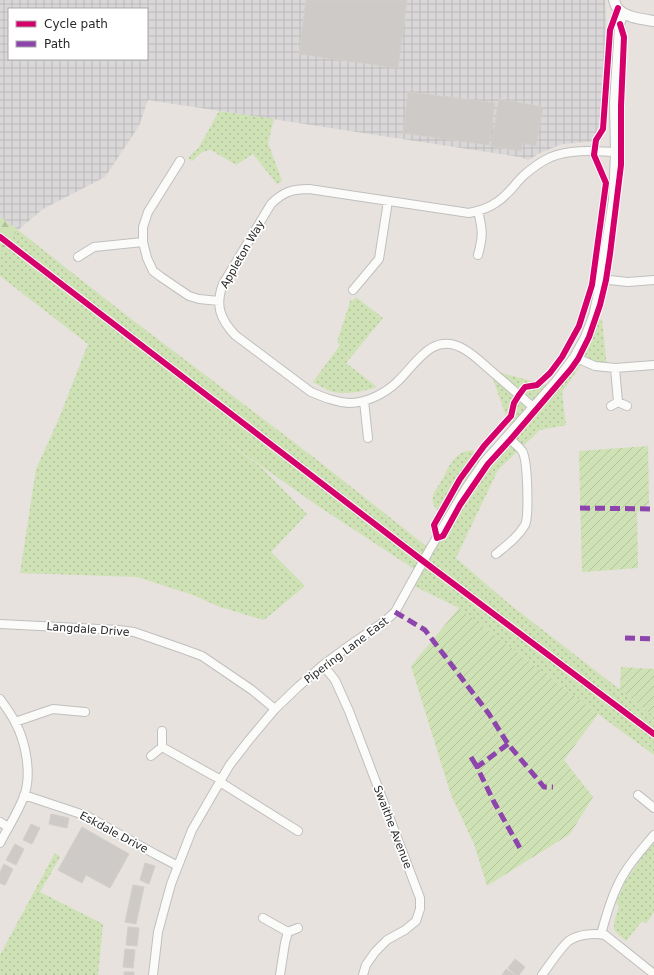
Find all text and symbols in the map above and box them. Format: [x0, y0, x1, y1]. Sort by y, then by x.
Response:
legend [8, 8, 148, 60]
text: Cycle path [44, 17, 108, 31]
text: Path [44, 37, 70, 51]
street label: Appleton Way [218, 218, 267, 291]
street label: Pipering Lane East [302, 614, 392, 686]
street label: Langdale Drive [46, 620, 130, 639]
street label: Swaithe Avenue [371, 784, 414, 871]
street label: Eskdale Drive [77, 809, 150, 856]

